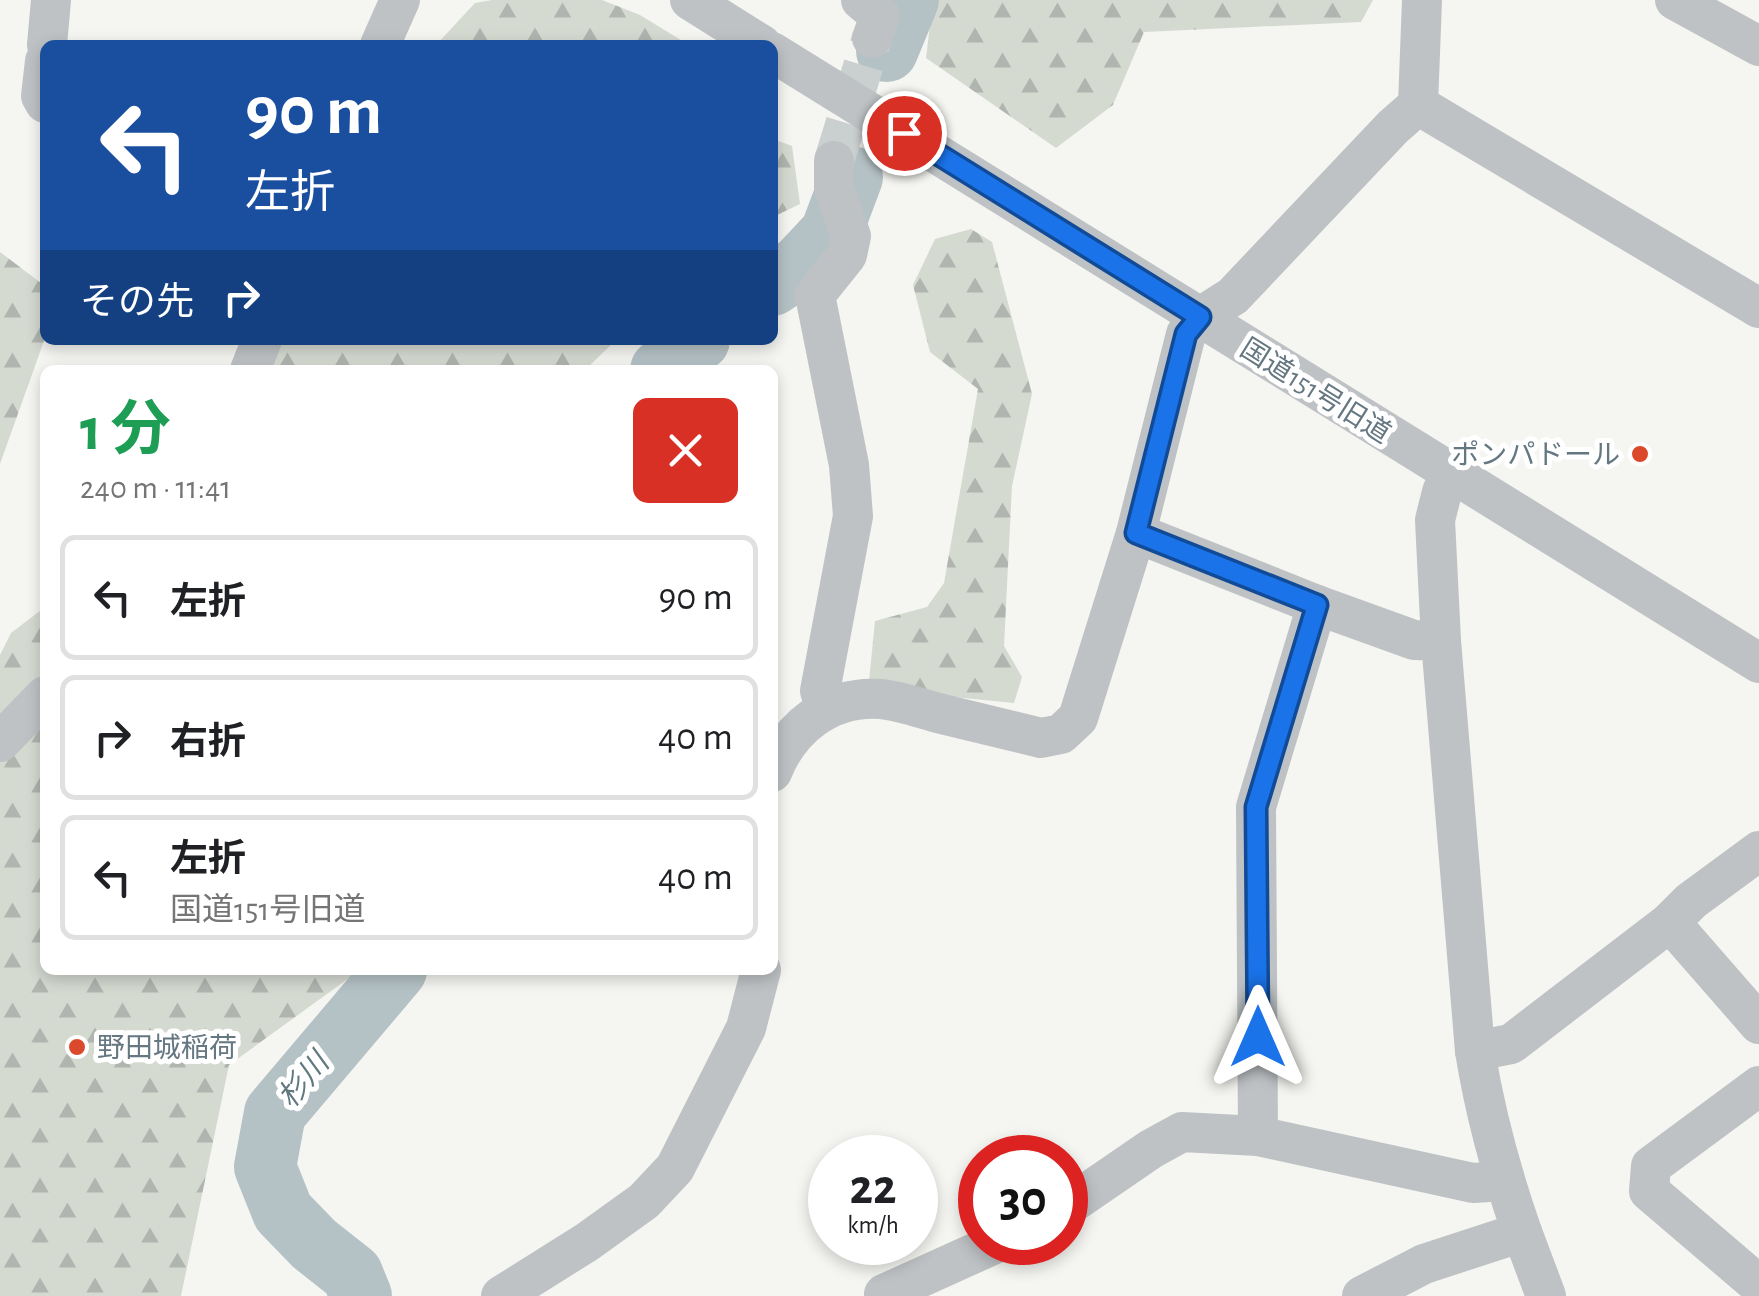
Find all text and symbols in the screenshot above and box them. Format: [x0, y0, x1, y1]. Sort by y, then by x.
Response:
text: 90 m [245, 77, 382, 147]
icon: left [80, 80, 210, 210]
pin [862, 91, 947, 176]
icon: arrive [877, 106, 932, 161]
text: 左折 [245, 171, 335, 216]
icon: right [214, 270, 269, 325]
text: その先 [80, 284, 194, 322]
street label: 国道151号旧道 [1235, 333, 1396, 449]
button: close [633, 398, 738, 503]
text: 1 分 [80, 401, 171, 461]
place label: ポンパドール [1451, 440, 1620, 470]
marker: ポンパドール [1629, 443, 1651, 465]
text: 240 m · 11:41 [80, 472, 231, 504]
icon: left [85, 570, 140, 625]
text: 90 m [658, 579, 733, 617]
text: 左折 [170, 584, 246, 622]
icon: right [85, 710, 140, 765]
text: 40 m [658, 719, 733, 757]
text: 右折 [170, 724, 246, 762]
text: 左折 [170, 841, 246, 879]
icon: left [85, 850, 140, 905]
text: 40 m [658, 859, 733, 897]
text: 国道151号旧道 [170, 894, 365, 926]
position arrow [1206, 985, 1310, 1089]
place label: 野田城稲荷 [97, 1033, 237, 1063]
marker: 野田城稲荷 [66, 1036, 88, 1058]
water label: 杉川 [271, 1044, 336, 1113]
speed limit sign: 30 [958, 1135, 1088, 1265]
text: 22 [849, 1163, 897, 1213]
text: km/h [847, 1213, 899, 1238]

